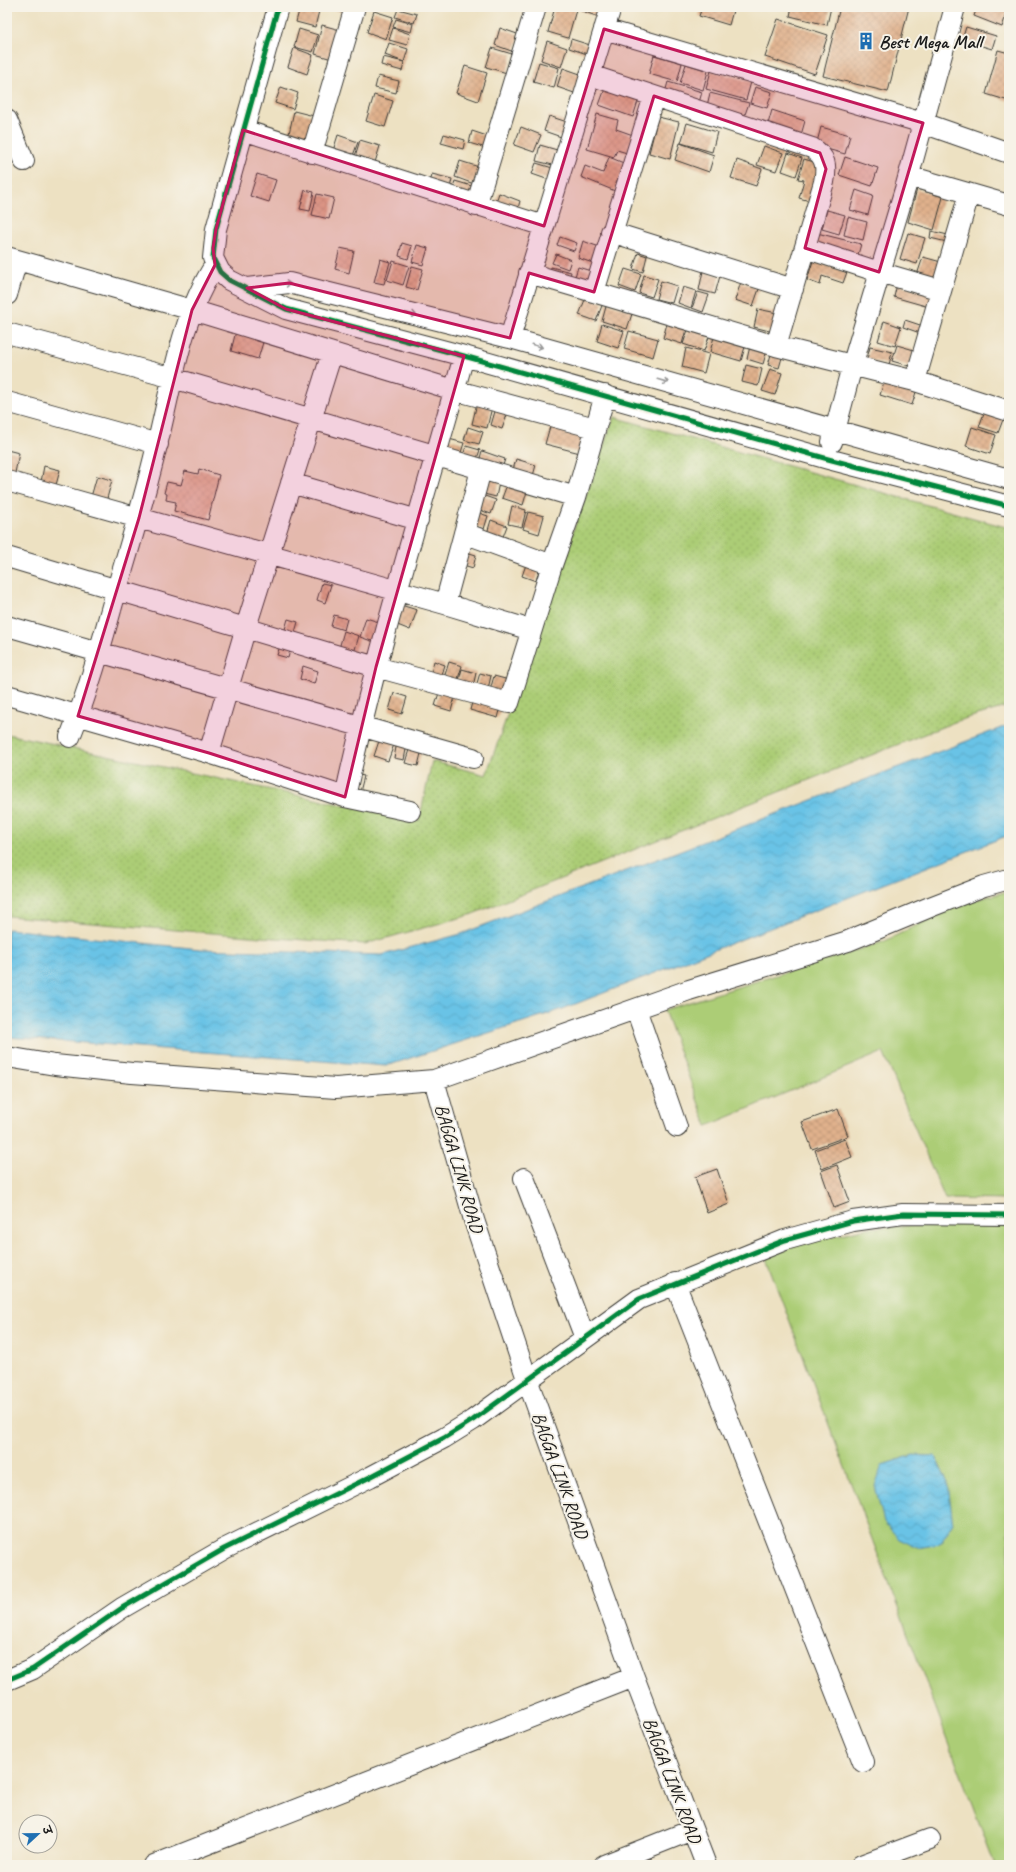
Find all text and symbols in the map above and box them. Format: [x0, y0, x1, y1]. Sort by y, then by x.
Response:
place label: Best Mega Mall [879, 30, 985, 54]
building icon: Best Mega Mall [856, 31, 876, 51]
one-way arrow [278, 280, 291, 288]
one-way arrow [405, 310, 418, 318]
one-way arrow [531, 343, 544, 350]
one-way arrow [656, 378, 669, 385]
street label: BAGGA LINK ROAD [429, 1101, 489, 1237]
street label: BAGGA LINK ROAD [526, 1409, 595, 1544]
street label: BAGGA LINK ROAD [637, 1714, 708, 1848]
north arrow [18, 1814, 58, 1854]
text: उ [39, 1823, 56, 1838]

